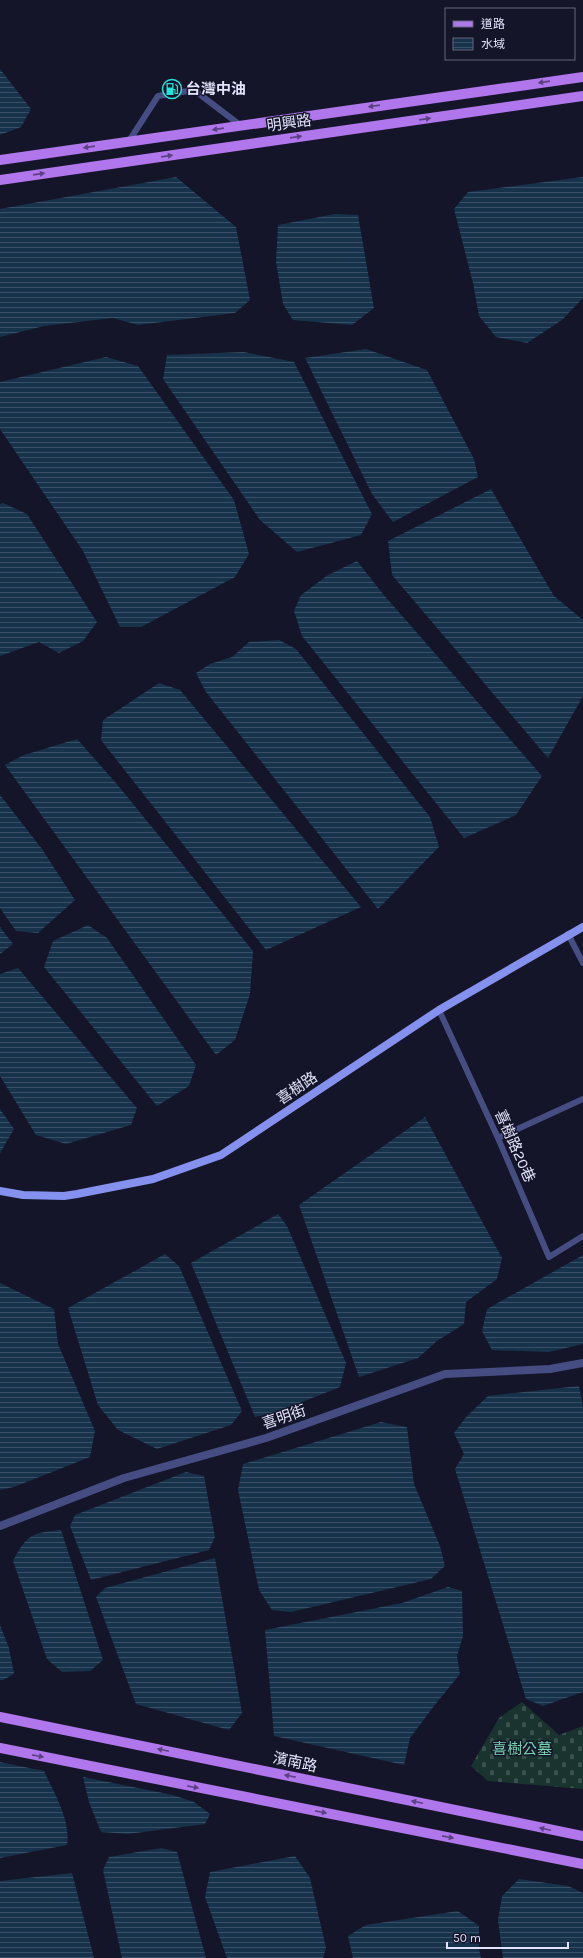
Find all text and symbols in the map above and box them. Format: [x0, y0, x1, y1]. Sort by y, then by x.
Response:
legend [445, 8, 575, 60]
text: 道路 [481, 17, 505, 31]
text: 水域 [481, 37, 505, 51]
fuel station icon: 台灣中油 [161, 78, 183, 100]
one-way arrow [538, 79, 550, 85]
place label: 台灣中油 [186, 80, 246, 98]
one-way arrow [368, 103, 380, 109]
street label: 明興路 [265, 111, 313, 135]
one-way arrow [419, 116, 431, 122]
one-way arrow [212, 126, 224, 132]
one-way arrow [290, 134, 302, 140]
one-way arrow [83, 144, 95, 150]
one-way arrow [161, 153, 173, 159]
one-way arrow [33, 171, 45, 177]
street label: 喜樹路 [273, 1068, 321, 1108]
street label: 喜樹路20巷 [491, 1107, 539, 1185]
street label: 喜明街 [260, 1401, 308, 1433]
park label: 喜樹公墓 [492, 1740, 552, 1758]
one-way arrow [157, 1747, 169, 1753]
street label: 濱南路 [271, 1749, 319, 1775]
one-way arrow [32, 1753, 44, 1759]
one-way arrow [284, 1773, 296, 1779]
one-way arrow [187, 1784, 199, 1790]
one-way arrow [411, 1799, 424, 1805]
one-way arrow [315, 1809, 327, 1815]
one-way arrow [539, 1825, 551, 1831]
one-way arrow [442, 1834, 454, 1840]
scale bar [447, 1924, 568, 1950]
text: 50 m [453, 1931, 481, 1945]

